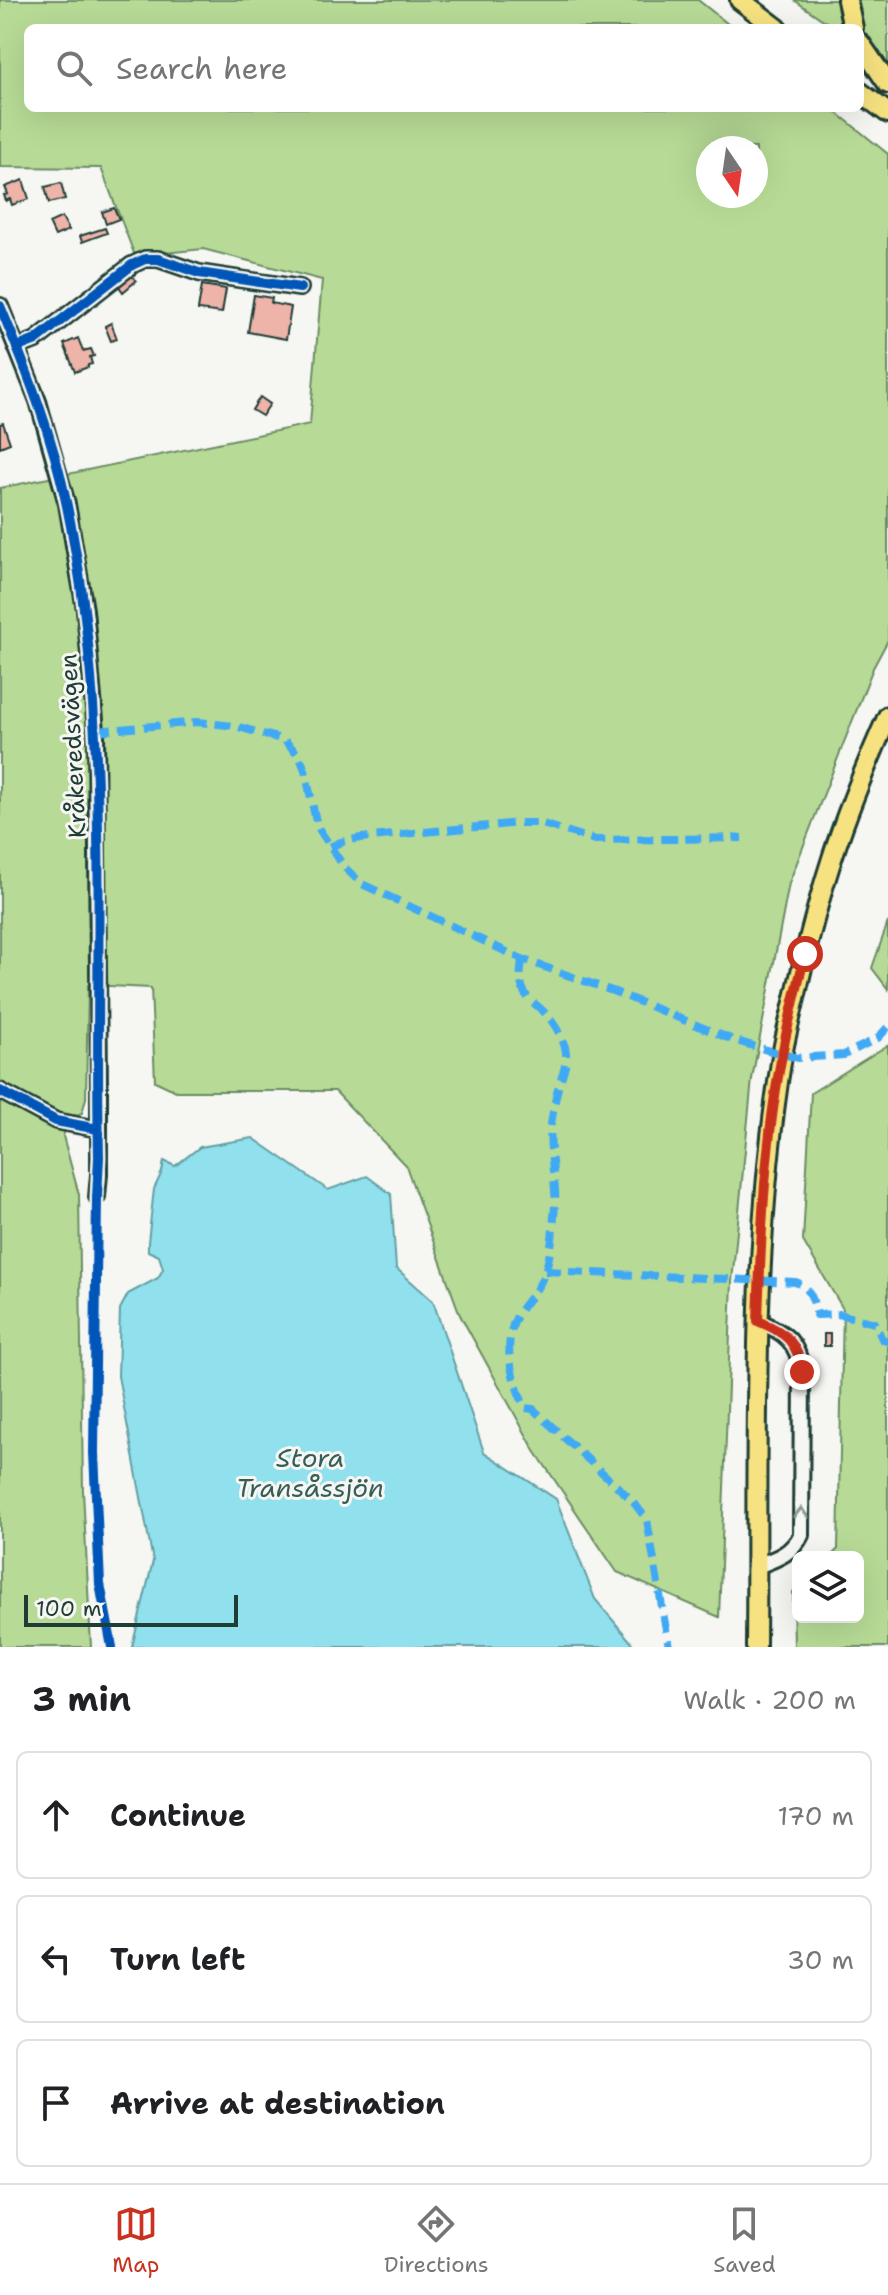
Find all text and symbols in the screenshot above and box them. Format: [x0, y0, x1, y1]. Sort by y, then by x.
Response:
search box [24, 24, 864, 112]
icon: search [52, 46, 96, 90]
text: Search here [116, 48, 287, 89]
north arrow [696, 136, 768, 208]
street label: Kråkeredsvägen [52, 653, 94, 839]
route start [787, 936, 823, 972]
route end [784, 1354, 820, 1390]
water label: Stora Transåssjön [236, 1440, 384, 1505]
one-way arrow [792, 1506, 810, 1519]
map controls [792, 1551, 864, 1623]
button: layers [792, 1551, 864, 1623]
scale bar [24, 1591, 238, 1627]
text: 100 m [36, 1594, 102, 1623]
text: 3 min [32, 1676, 131, 1722]
text: Walk · 200 m [683, 1682, 856, 1717]
icon: ahead [34, 1793, 78, 1837]
text: Continue [110, 1795, 246, 1836]
text: 170 m [777, 1798, 854, 1833]
icon: left [34, 1937, 78, 1981]
text: Turn left [110, 1939, 245, 1980]
text: 30 m [787, 1942, 854, 1977]
icon: arrive [34, 2081, 78, 2125]
text: Arrive at destination [110, 2083, 445, 2124]
tab: Map [112, 2202, 159, 2279]
tab: Directions [384, 2202, 489, 2279]
tab: Saved [713, 2202, 776, 2279]

